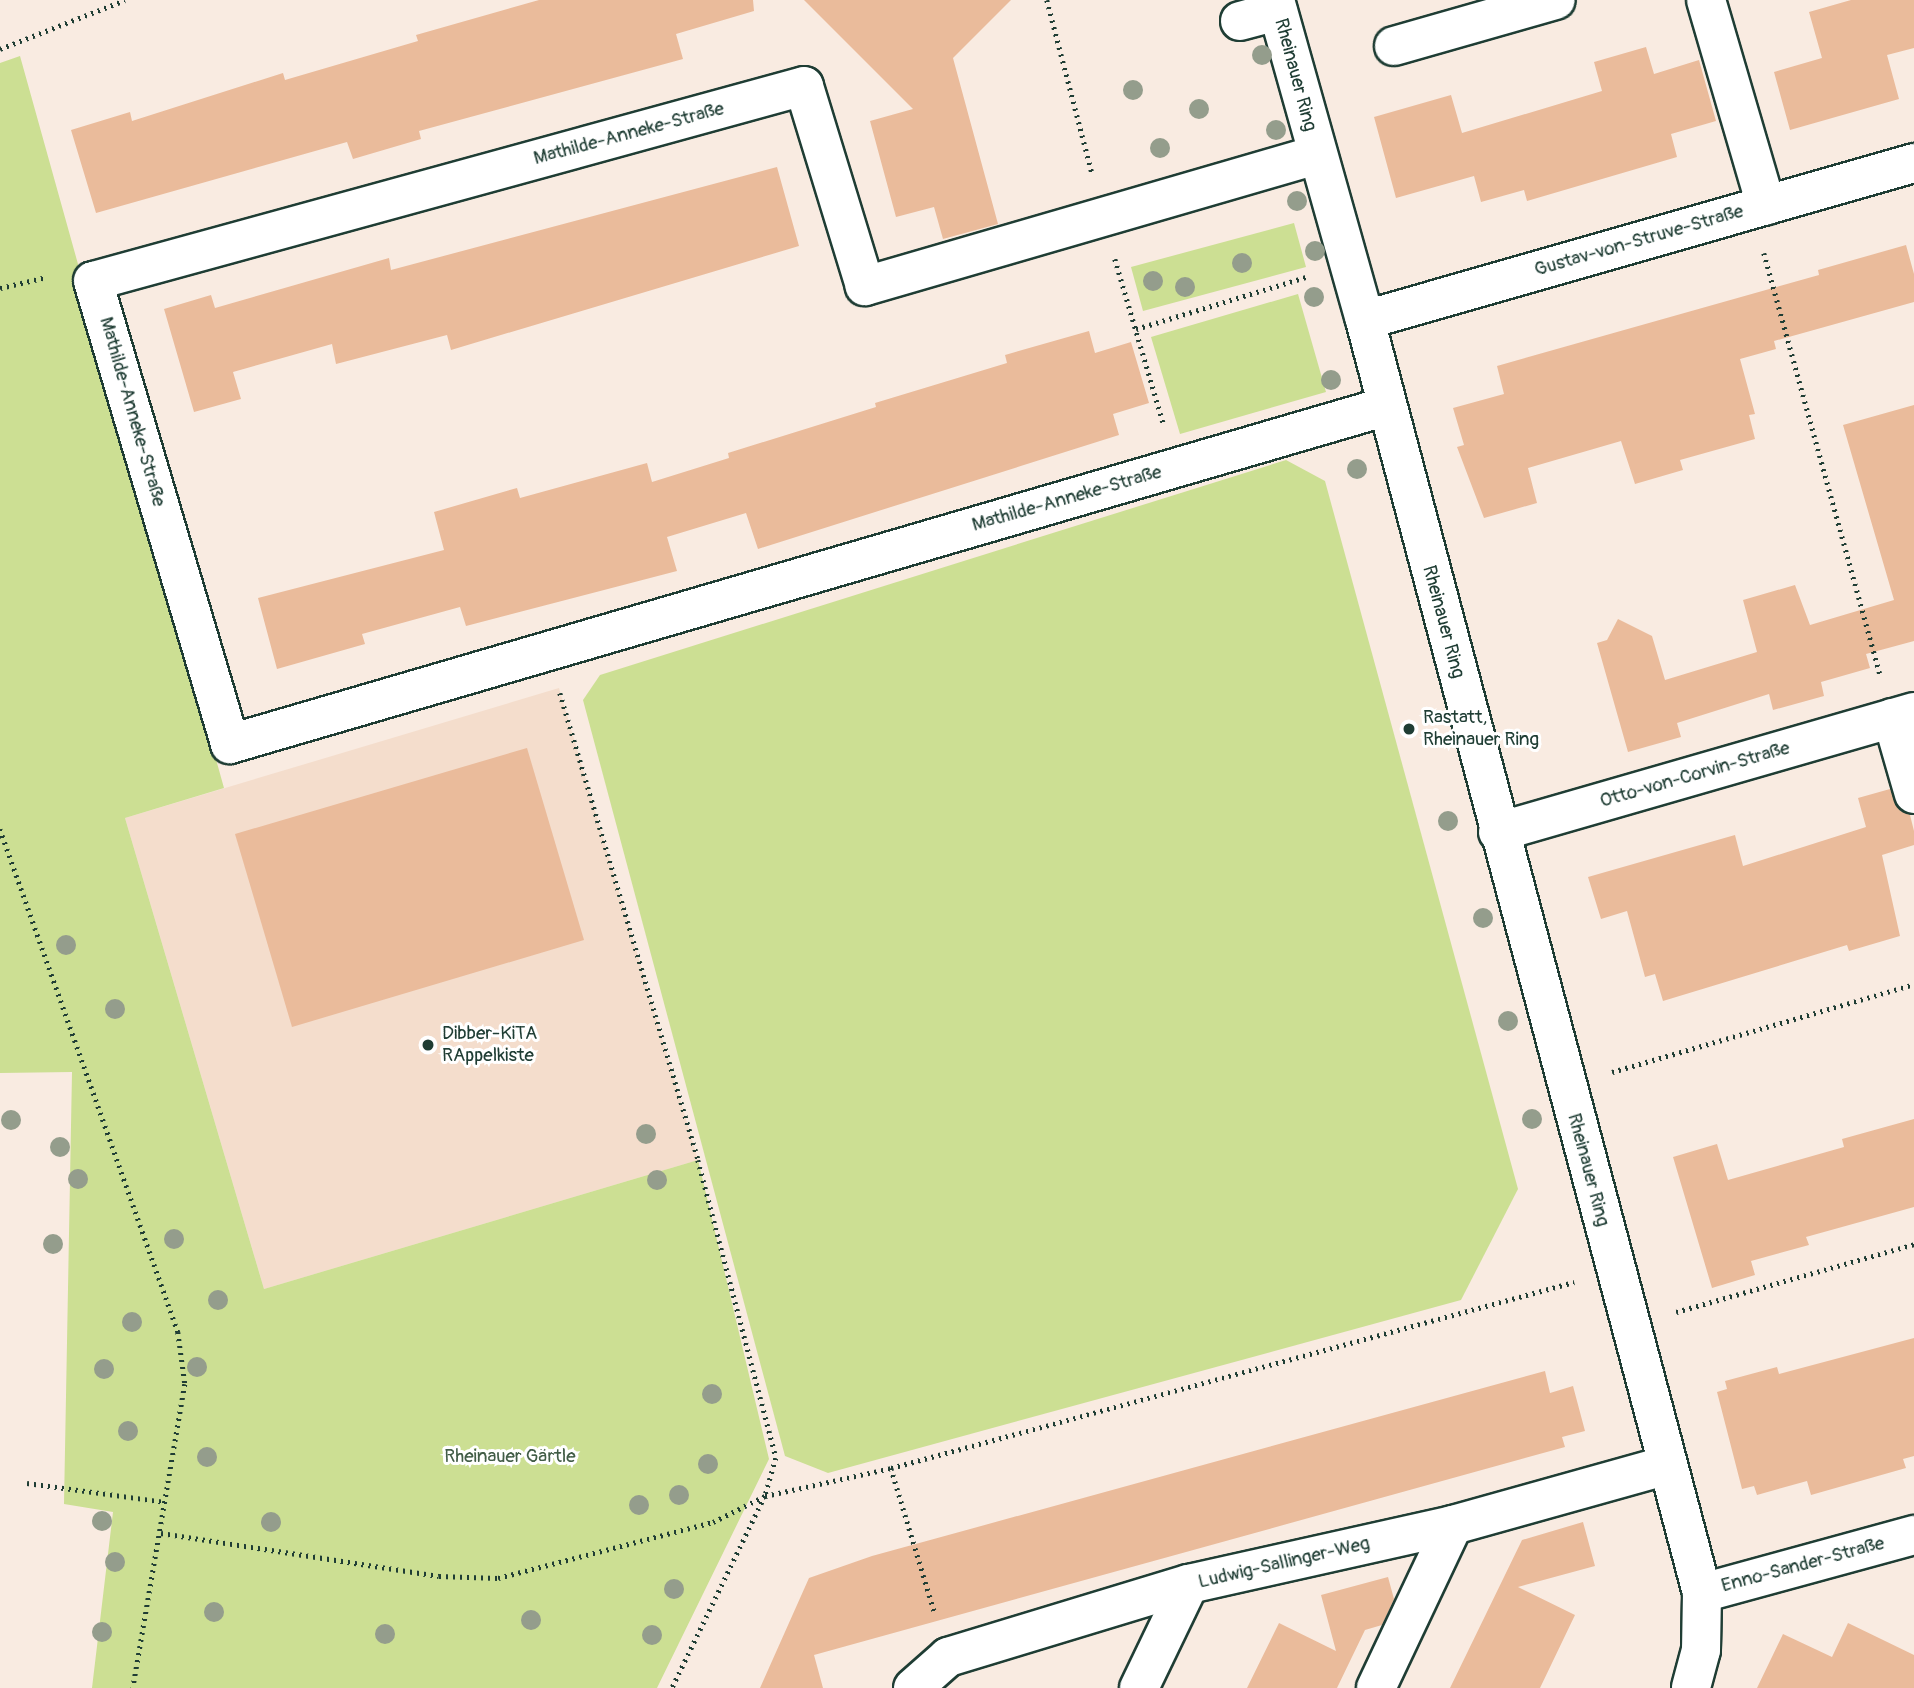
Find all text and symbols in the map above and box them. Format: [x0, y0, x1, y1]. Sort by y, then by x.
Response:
street label: Rheinauer Ring [1269, 16, 1321, 134]
street label: Mathilde-Anneke-Straße [531, 98, 727, 170]
street label: Gustav-von-Struve-Straße [1532, 200, 1746, 282]
street label: Mathilde-Anneke-Straße [94, 315, 170, 509]
street label: Mathilde-Anneke-Straße [970, 461, 1164, 537]
street label: Rheinauer Ring [1417, 563, 1469, 681]
place label: Rastatt, Rheinauer Ring [1423, 707, 1539, 751]
marker: Rastatt, Rheinauer Ring [1401, 721, 1417, 737]
street label: Otto-von-Corvin-Straße [1597, 737, 1793, 813]
place label: Dibber-KiTA RAppelkiste [442, 1023, 537, 1067]
marker: Dibber-KiTA RAppelkiste [420, 1037, 436, 1053]
street label: Rheinauer Ring [1562, 1111, 1614, 1229]
park label: Rheinauer Gärtle [444, 1446, 576, 1468]
street label: Ludwig-Sallinger-Weg [1196, 1532, 1372, 1594]
street label: Enno-Sander-Straße [1719, 1532, 1887, 1598]

